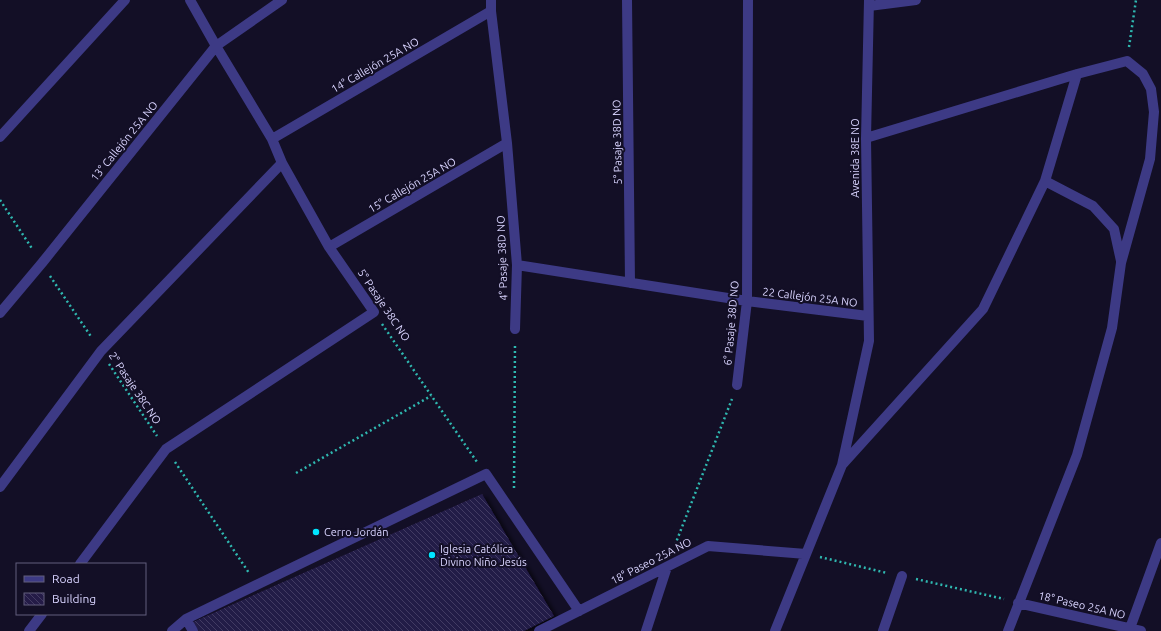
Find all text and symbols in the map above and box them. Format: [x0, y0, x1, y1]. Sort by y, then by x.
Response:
street label: 14° Callejón 25A NO [329, 35, 421, 95]
street label: 13° Callejón 25A NO [88, 99, 160, 183]
street label: 5° Pasaje 38D NO [610, 99, 624, 185]
street label: Avenida 38E NO [849, 118, 861, 198]
street label: 15° Callejón 25A NO [366, 155, 458, 215]
street label: 4° Pasaje 38D NO [495, 215, 509, 301]
street label: 5° Pasaje 38C NO [355, 267, 413, 343]
street label: 6° Pasaje 38D NO [721, 280, 741, 366]
street label: 22 Callejón 25A NO [762, 285, 858, 309]
street label: 2° Pasaje 38C NO [106, 350, 164, 426]
place label: Cerro Jordán [324, 526, 388, 538]
marker: Cerro Jordán [311, 527, 321, 537]
street label: 18° Paseo 25A NO [609, 535, 693, 587]
place label: Iglesia Católica Divino Niño Jesús [440, 543, 527, 568]
marker: Iglesia Católica Divino Niño Jesús [427, 550, 437, 560]
legend [16, 563, 146, 615]
text: Road [52, 572, 80, 585]
street label: 18° Paseo 25A NO [1037, 589, 1127, 621]
text: Building [52, 592, 96, 605]

